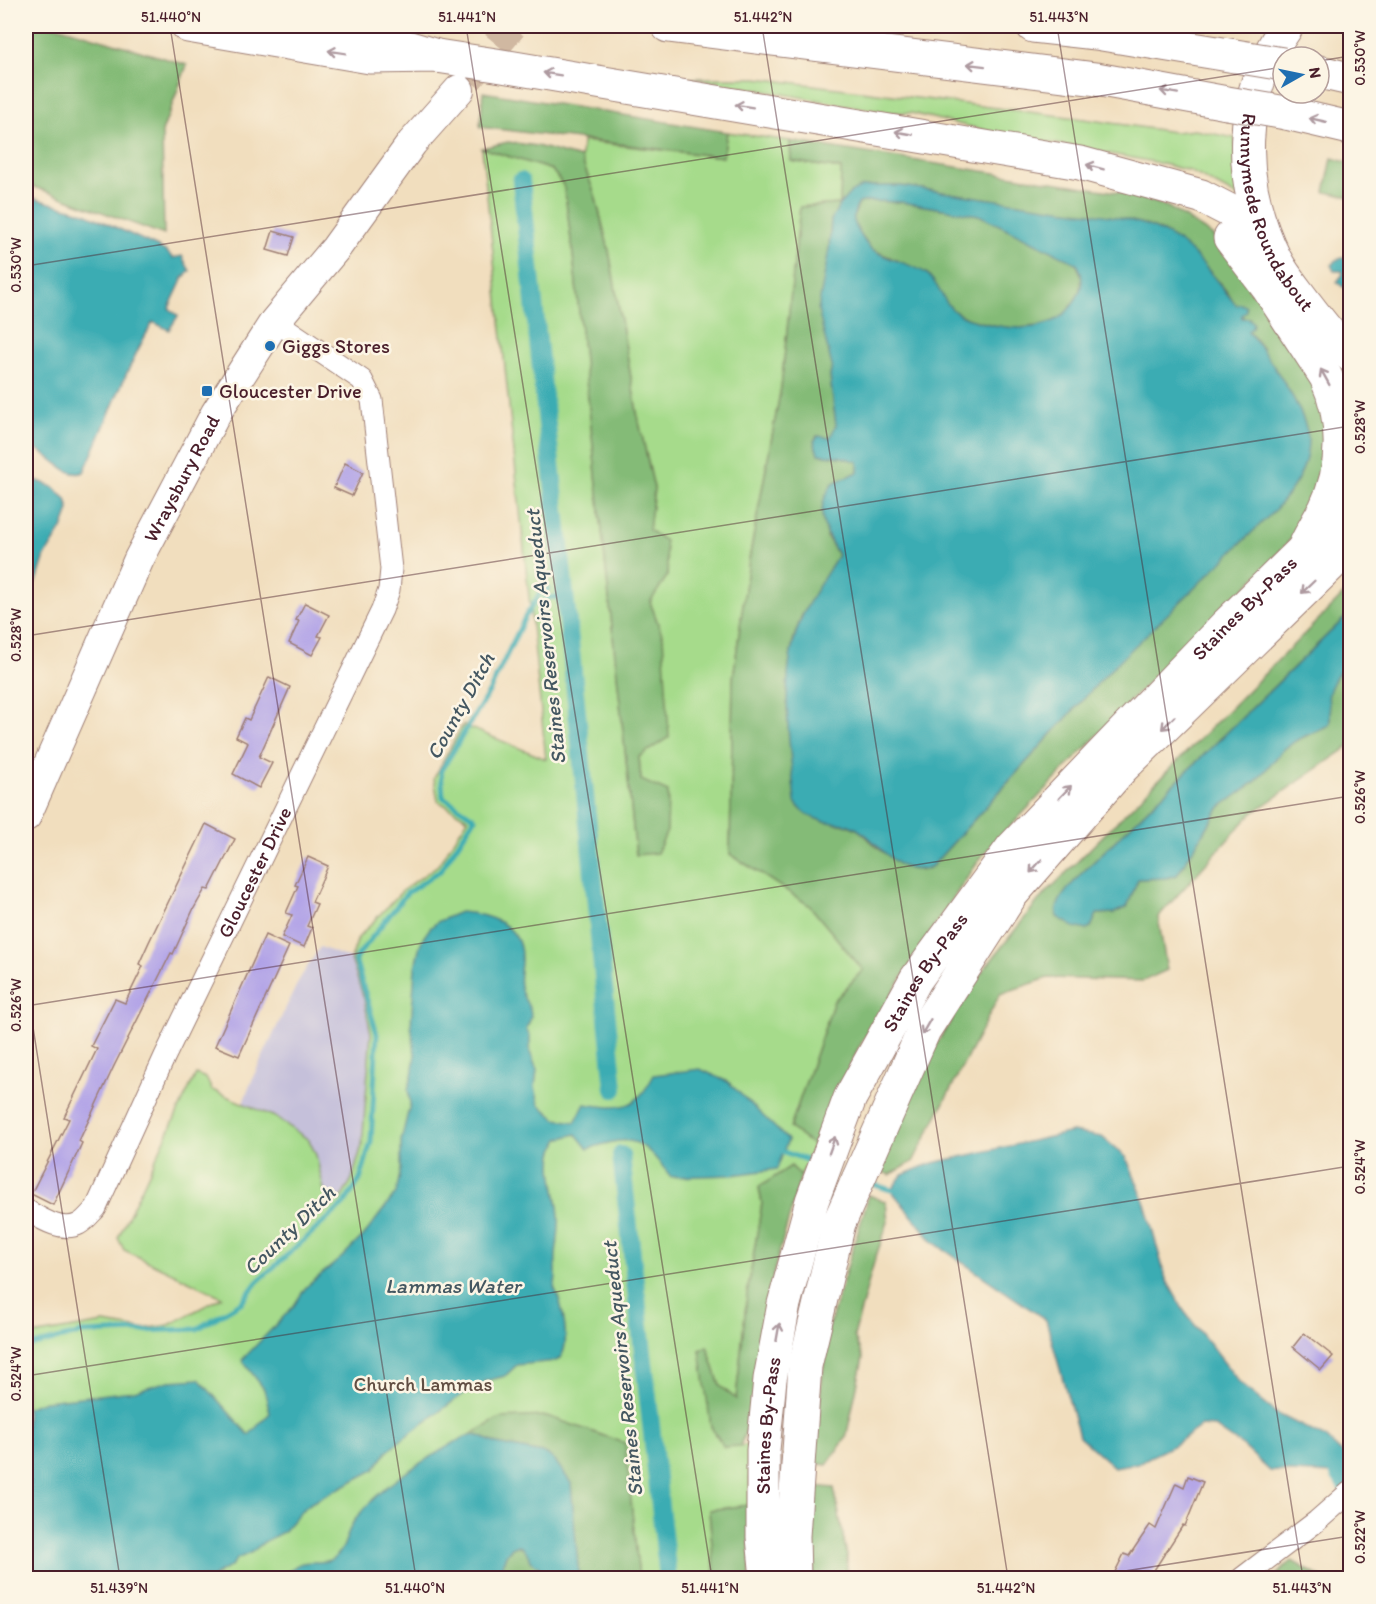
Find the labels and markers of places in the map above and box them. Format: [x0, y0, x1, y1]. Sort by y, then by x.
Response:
place label: Giggs Stores [282, 334, 390, 358]
marker: Giggs Stores [263, 339, 277, 353]
place label: Gloucester Drive [219, 379, 362, 403]
marker: Gloucester Drive [200, 384, 214, 398]

